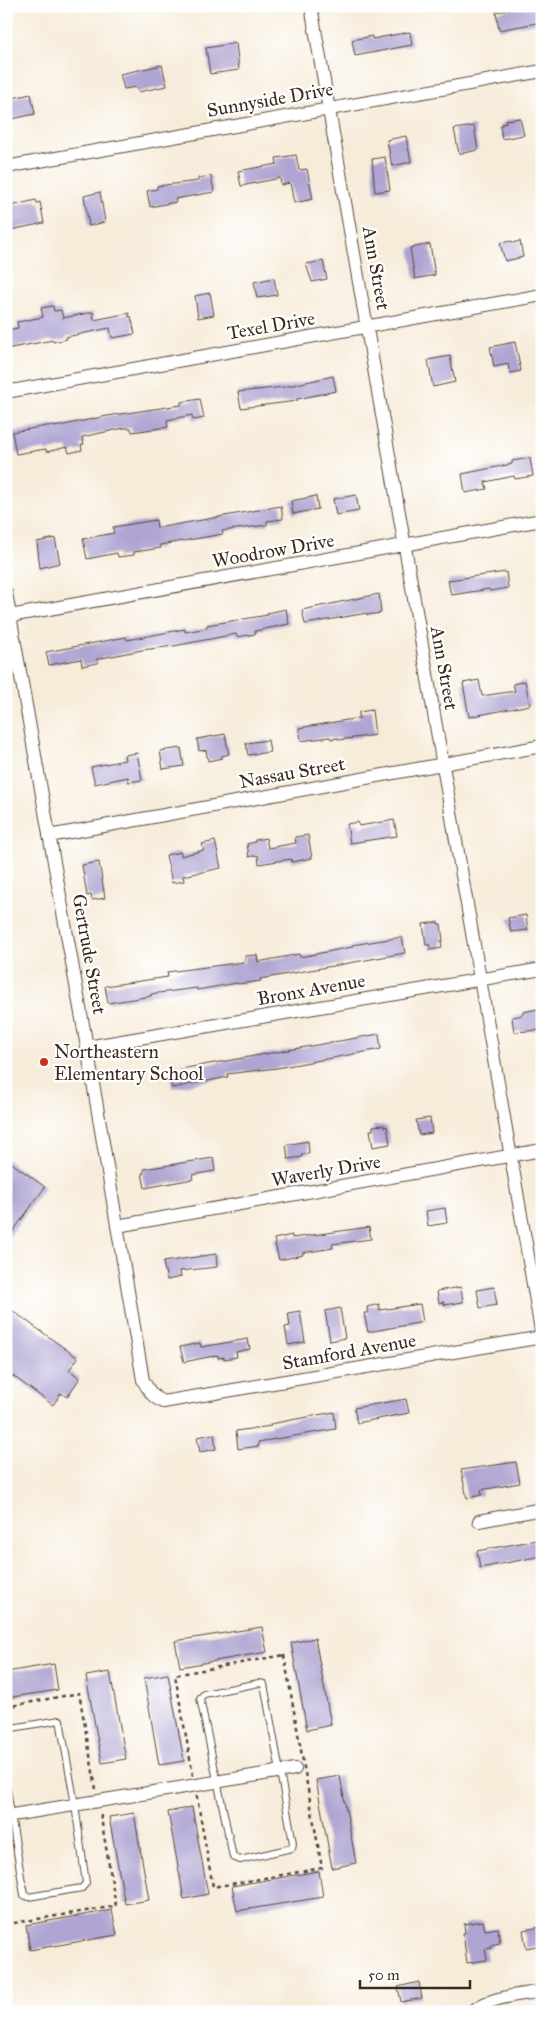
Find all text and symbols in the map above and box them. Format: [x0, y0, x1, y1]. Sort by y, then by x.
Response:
street label: Sunnyside Drive [205, 77, 335, 122]
street label: Ann Street [358, 223, 395, 312]
street label: Texel Drive [225, 306, 317, 345]
street label: Woodrow Drive [210, 528, 336, 573]
street label: Ann Street [426, 623, 463, 712]
street label: Nassau Street [237, 752, 347, 793]
street label: Gertrude Street [68, 892, 111, 1016]
street label: Bronx Avenue [255, 969, 367, 1010]
place label: Northeastern Elementary School [54, 1040, 204, 1085]
marker: Northeastern Elementary School [38, 1056, 50, 1068]
street label: Waverly Drive [270, 1150, 383, 1191]
street label: Stamford Avenue [280, 1328, 418, 1375]
scale bar [360, 1958, 470, 1990]
text: 50 m [368, 1966, 400, 1984]

